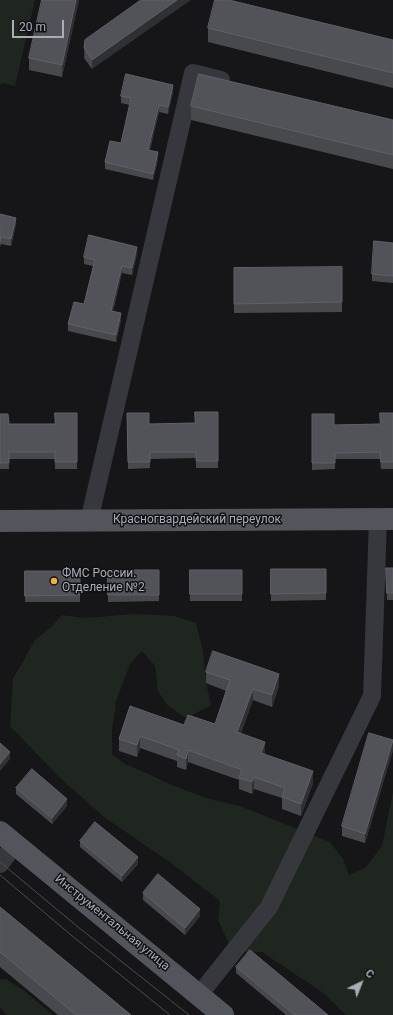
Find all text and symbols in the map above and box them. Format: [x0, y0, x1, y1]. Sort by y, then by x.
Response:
scale bar [14, 12, 66, 38]
text: 20 m [19, 20, 46, 34]
street label: Красногвардейский переулок [113, 513, 281, 527]
place label: ФМС России. Отделение №2 [62, 567, 145, 595]
marker: ФМС России. Отделение №2 [49, 576, 59, 586]
street label: Инструментальная улица [52, 872, 172, 974]
north arrow [341, 963, 381, 1003]
text: С [362, 967, 377, 981]

